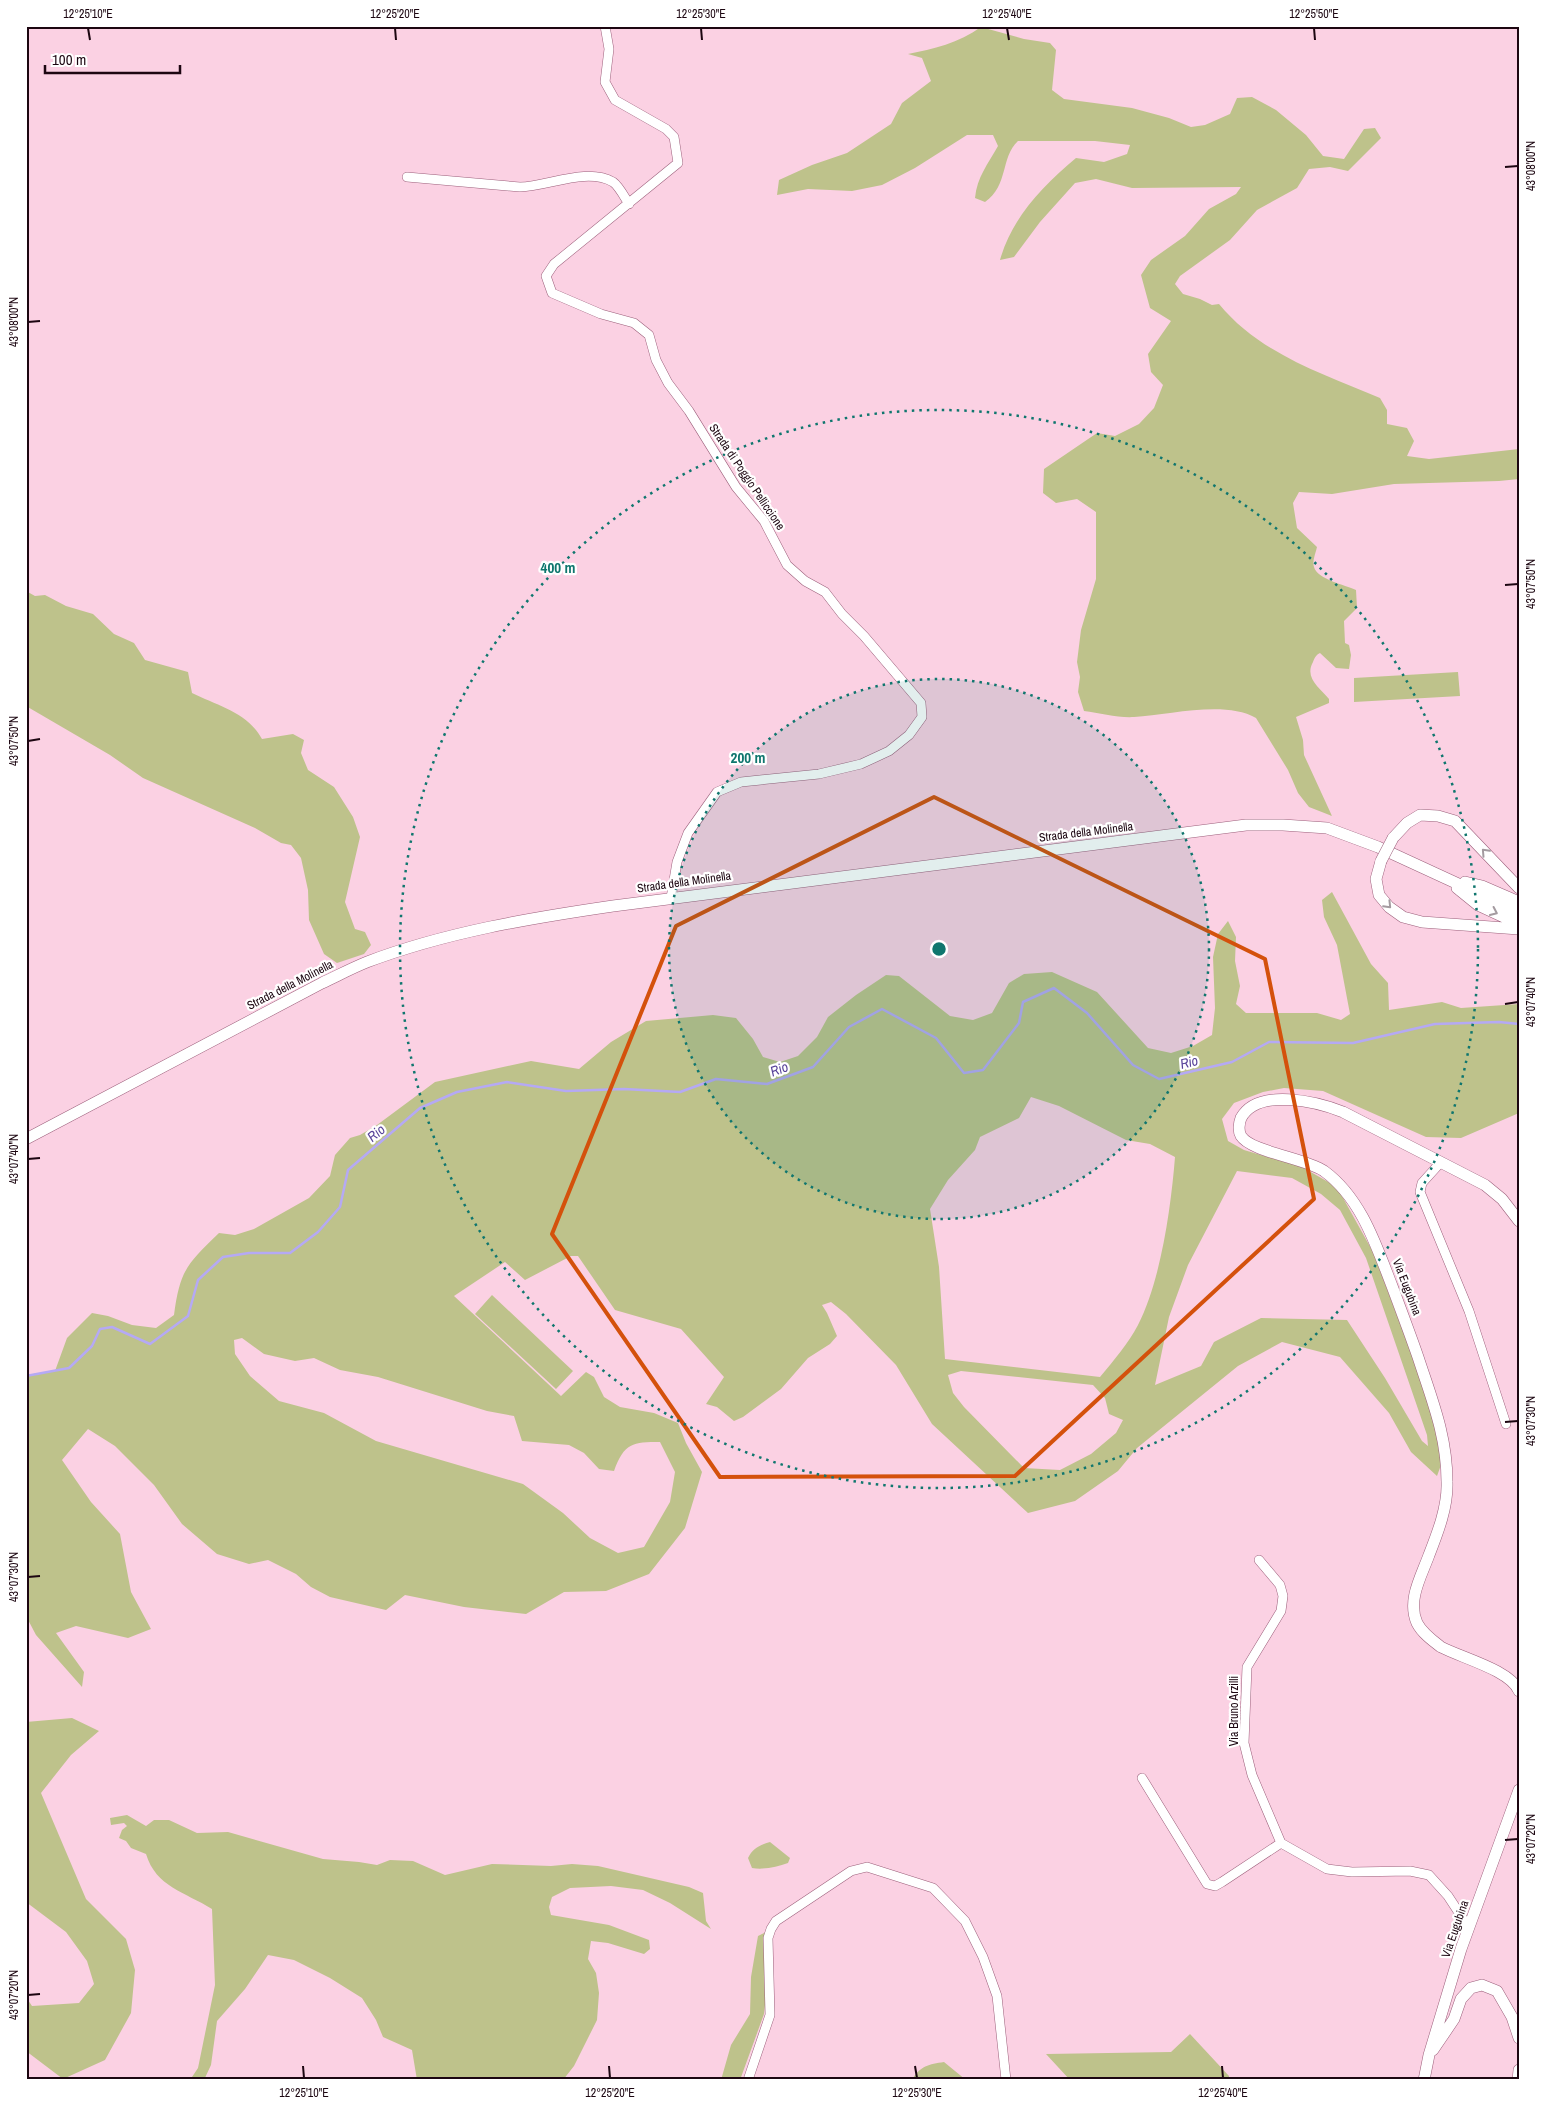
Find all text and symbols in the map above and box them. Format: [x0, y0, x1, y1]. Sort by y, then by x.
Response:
text: 12°25'10"E [63, 6, 113, 22]
text: 12°25'20"E [370, 6, 420, 22]
text: 12°25'30"E [676, 6, 726, 22]
text: 12°25'40"E [982, 6, 1032, 22]
text: 12°25'50"E [1289, 6, 1339, 22]
scale bar [45, 42, 180, 74]
text: 100 m [52, 49, 86, 70]
text: 43°08'00"N [1523, 141, 1539, 191]
text: 43°08'00"N [6, 297, 22, 347]
street label: Strada di Poggio Pelliccione [705, 421, 789, 533]
text: 400 m [541, 557, 575, 578]
text: 43°07'50"N [1523, 559, 1539, 609]
text: 43°07'50"N [6, 716, 22, 766]
text: 200 m [731, 747, 765, 768]
street label: Strada della Molinella [1038, 818, 1134, 846]
one-way arrow [1482, 849, 1491, 858]
street label: Strada della Molinella [636, 867, 732, 897]
one-way arrow [1382, 899, 1391, 908]
one-way arrow [1489, 906, 1498, 917]
centre of rings [930, 940, 948, 958]
street label: Strada della Molinella [244, 956, 336, 1014]
text: 43°07'40"N [1523, 977, 1539, 1027]
water label: Rio [1178, 1051, 1200, 1073]
water label: Rio [767, 1057, 791, 1081]
water label: Rio [363, 1120, 389, 1146]
text: 43°07'40"N [6, 1134, 22, 1184]
street label: Via Eugubina [1389, 1256, 1425, 1318]
text: 43°07'30"N [1523, 1396, 1539, 1446]
text: 43°07'30"N [6, 1552, 22, 1602]
street label: Via Bruno Arzilli [1226, 1676, 1242, 1746]
text: 43°07'20"N [1523, 1814, 1539, 1864]
street label: Via Eugubina [1438, 1898, 1472, 1960]
text: 43°07'20"N [6, 1970, 22, 2020]
text: 12°25'10"E [279, 2085, 329, 2101]
text: 12°25'20"E [585, 2085, 635, 2101]
text: 12°25'30"E [892, 2085, 942, 2101]
text: 12°25'40"E [1198, 2085, 1248, 2101]

